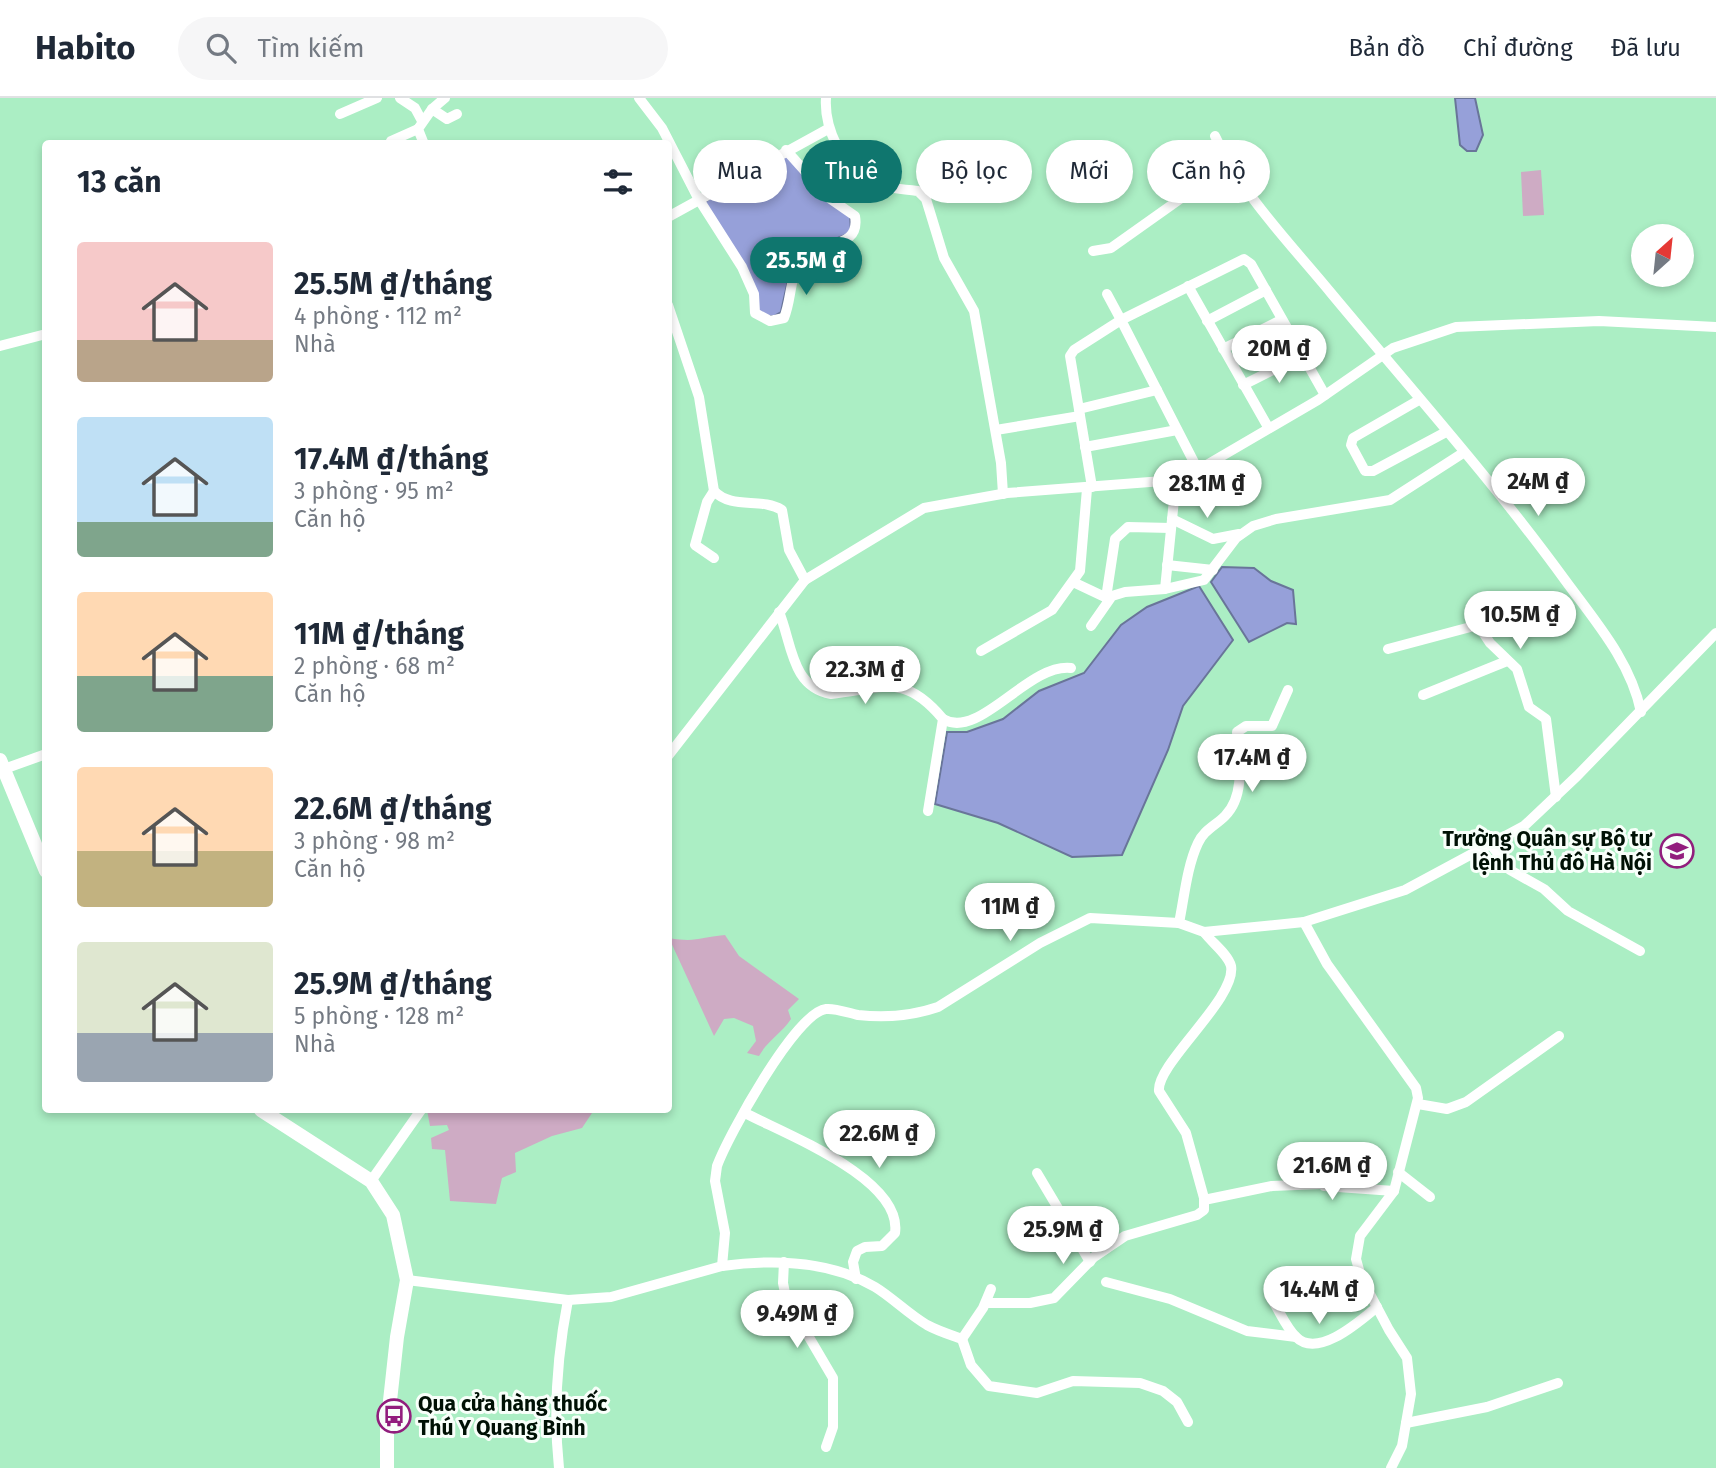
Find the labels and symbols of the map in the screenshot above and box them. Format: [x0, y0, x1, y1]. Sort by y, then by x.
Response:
north arrow [1631, 224, 1694, 287]
pin: 25.5M ₫ [741, 238, 871, 297]
pin: 20M ₫ [1230, 326, 1328, 385]
pin: 24M ₫ [1489, 458, 1587, 518]
pin: 28.1M ₫ [1142, 460, 1272, 520]
pin: 10.5M ₫ [1455, 592, 1585, 651]
pin: 22.3M ₫ [800, 646, 930, 706]
pin: 17.4M ₫ [1187, 734, 1317, 794]
place label: Trường Quân sự Bộ tư lệnh Thủ đô Hà Nội [1442, 826, 1652, 876]
school or university icon: Trường Quân sự Bộ tư lệnh Thủ đô Hà Nội [1658, 832, 1696, 870]
pin: 11M ₫ [961, 884, 1059, 943]
pin: 22.6M ₫ [814, 1110, 944, 1170]
pin: 21.6M ₫ [1267, 1142, 1397, 1202]
pin: 25.9M ₫ [998, 1206, 1128, 1266]
pin: 14.4M ₫ [1254, 1266, 1384, 1326]
pin: 9.49M ₫ [732, 1290, 862, 1350]
place label: Qua cửa hàng thuốc Thú Y Quang Bình [418, 1389, 607, 1441]
bus stop icon: Qua cửa hàng thuốc Thú Y Quang Bình [375, 1397, 413, 1435]

